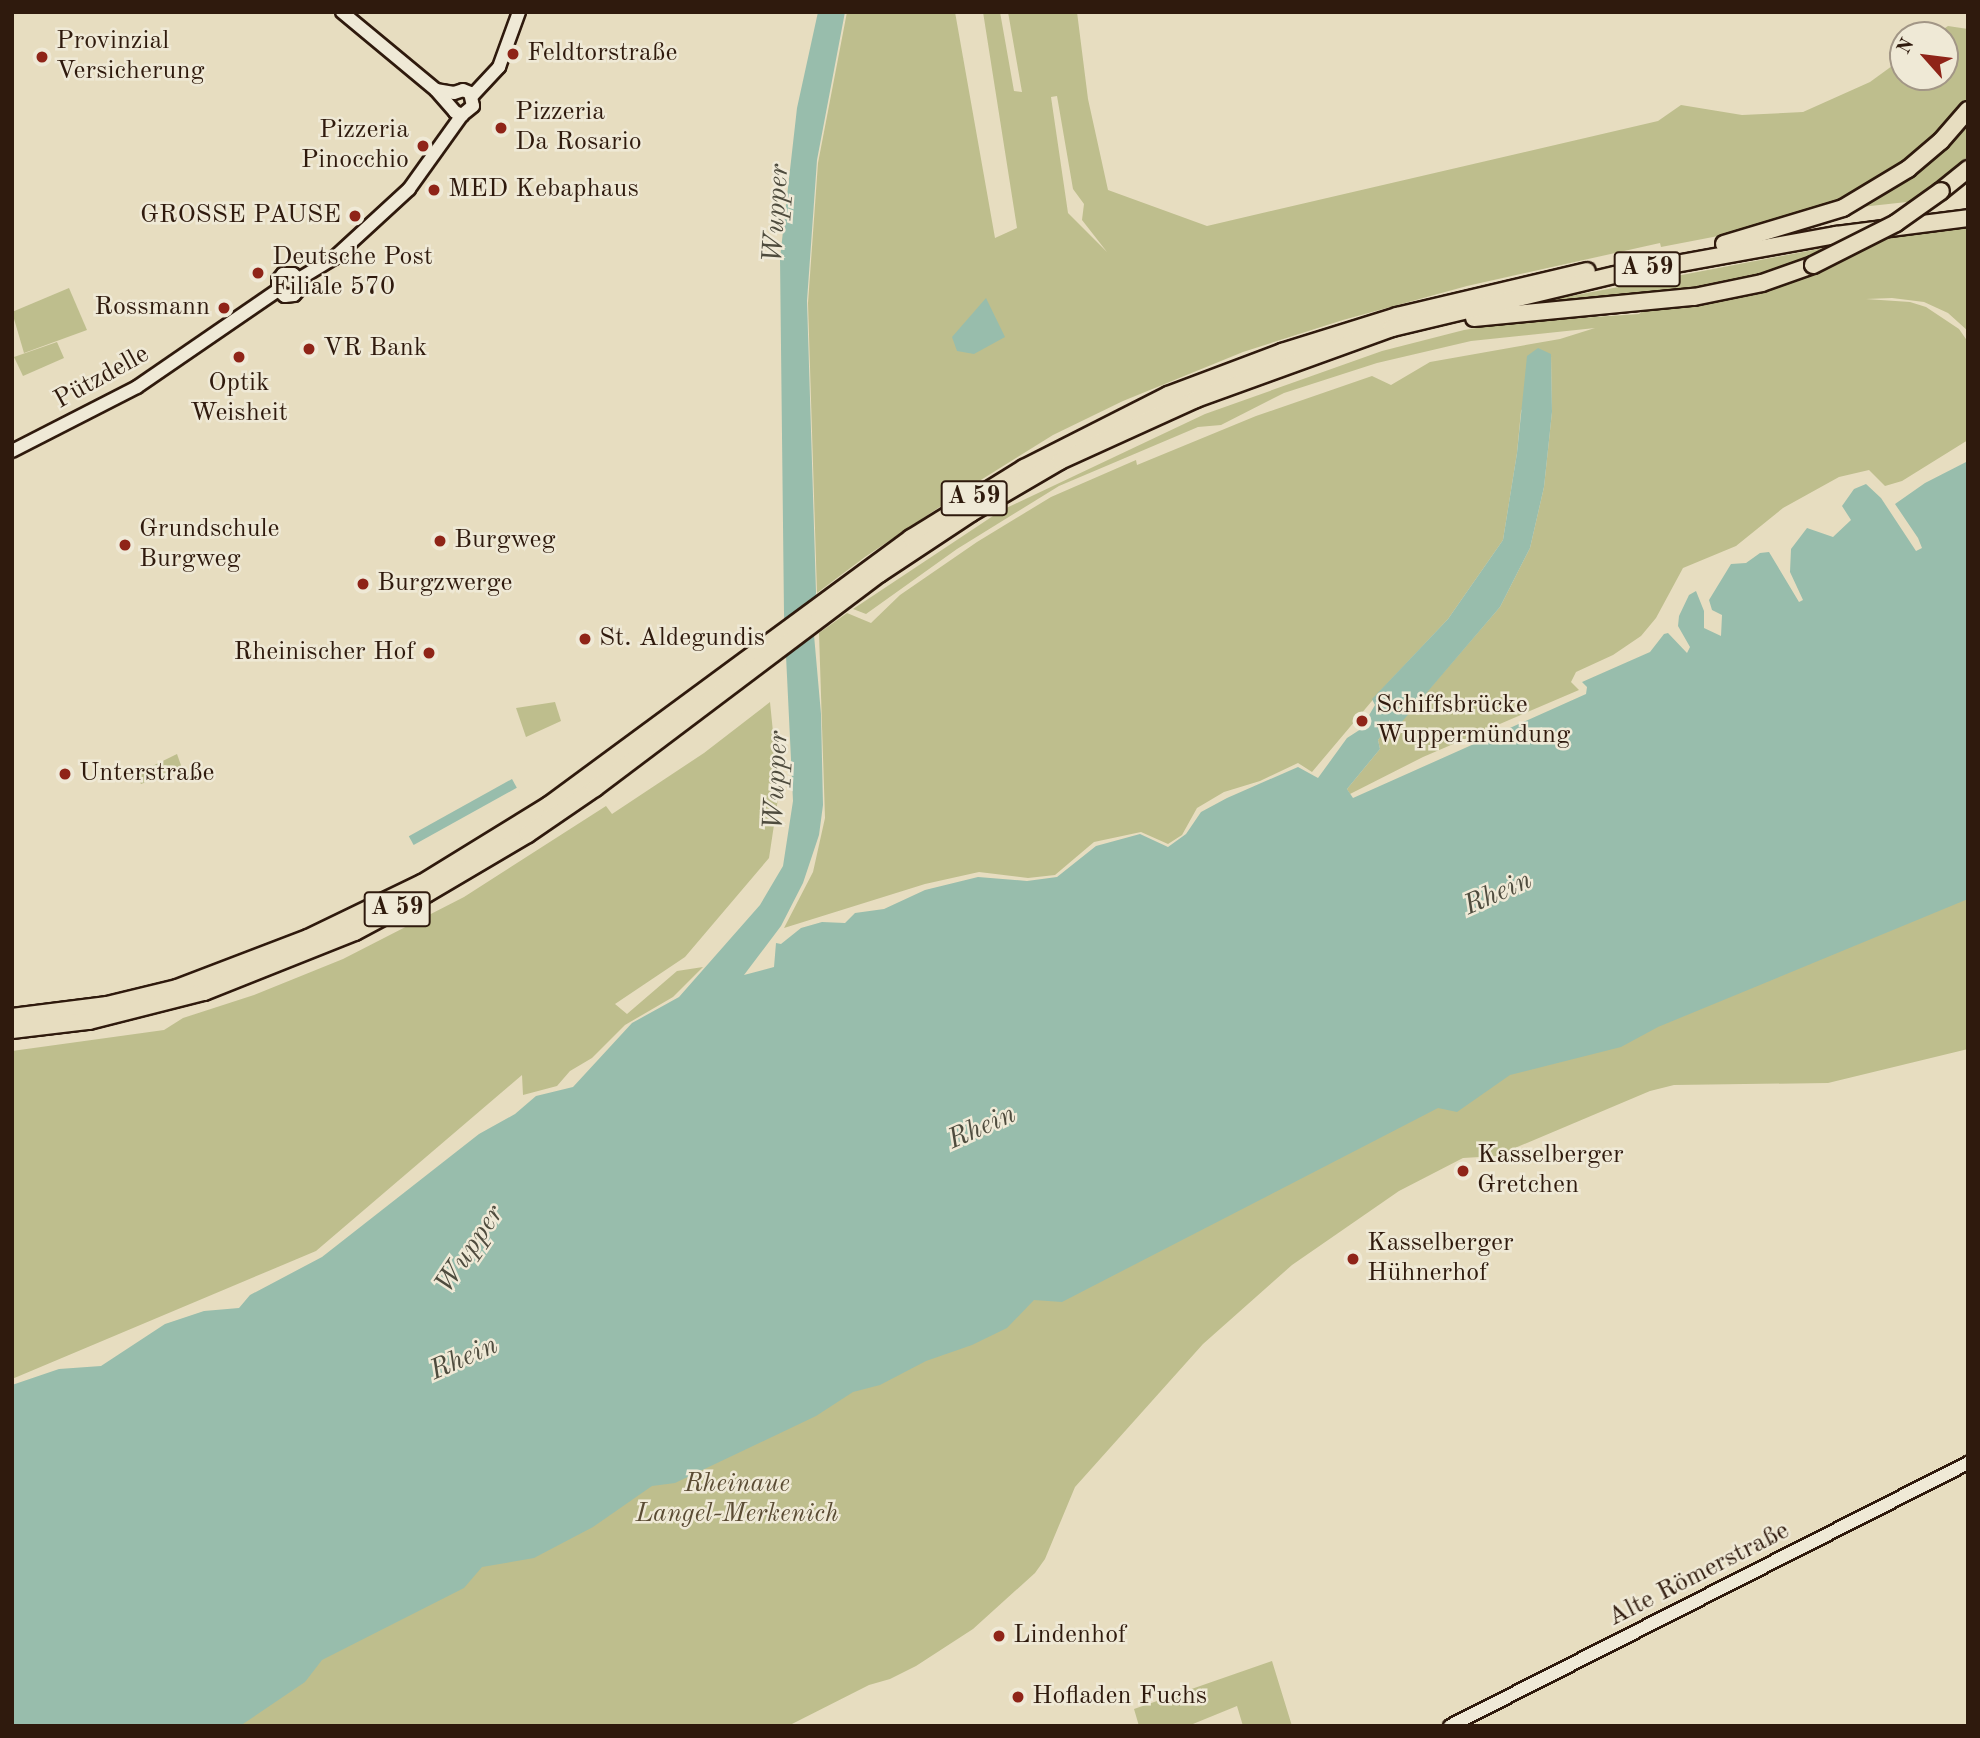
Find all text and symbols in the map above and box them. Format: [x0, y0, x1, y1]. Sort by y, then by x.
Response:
north arrow [1889, 21, 1959, 91]
place label: Provinzial Versicherung [56, 26, 205, 88]
text: N [1895, 36, 1919, 58]
place label: Feldtorstraße [527, 38, 677, 70]
marker: Feldtorstraße [505, 46, 521, 62]
marker: Provinzial Versicherung [34, 49, 50, 65]
place label: Pizzeria Da Rosario [515, 97, 642, 158]
place label: Pizzeria Pinocchio [301, 115, 409, 176]
marker: Pizzeria Da Rosario [493, 120, 509, 136]
marker: Pizzeria Pinocchio [415, 138, 431, 154]
water label: Wupper [757, 163, 797, 265]
place label: MED Kebaphaus [448, 174, 639, 206]
marker: MED Kebaphaus [426, 182, 442, 198]
place label: GROSSE PAUSE [140, 200, 341, 232]
marker: GROSSE PAUSE [347, 208, 363, 224]
place label: Deutsche Post Filiale 570 [272, 242, 433, 304]
road number: A 59 [1612, 248, 1682, 290]
marker: Deutsche Post Filiale 570 [250, 265, 266, 281]
place label: Rossmann [94, 292, 210, 324]
marker: Rossmann [216, 300, 232, 316]
place label: VR Bank [323, 333, 427, 365]
street label: Pützdelle [49, 339, 155, 417]
marker: VR Bank [301, 341, 317, 357]
marker: Optik Weisheit [231, 349, 247, 365]
place label: Optik Weisheit [190, 368, 288, 430]
road number: A 59 [939, 477, 1009, 518]
place label: Grundschule Burgweg [139, 514, 280, 576]
place label: Burgweg [454, 525, 555, 557]
marker: Burgweg [432, 533, 448, 549]
marker: Grundschule Burgweg [117, 537, 133, 553]
place label: Burgzwerge [377, 568, 513, 600]
marker: Burgzwerge [355, 576, 371, 592]
place label: St. Aldegundis [599, 623, 765, 655]
marker: St. Aldegundis [577, 631, 593, 647]
place label: Rheinischer Hof [234, 637, 415, 669]
marker: Rheinischer Hof [421, 645, 437, 661]
place label: Schiffsbrücke Wuppermündung [1376, 690, 1570, 752]
marker: Schiffsbrücke Wuppermündung [1354, 713, 1370, 729]
water label: Wupper [758, 730, 796, 832]
place label: Unterstraße [79, 758, 215, 790]
marker: Unterstraße [57, 766, 73, 782]
water label: Rhein [1459, 864, 1537, 924]
road number: A 59 [362, 888, 432, 930]
water label: Rhein [943, 1098, 1021, 1158]
place label: Kasselberger Gretchen [1477, 1140, 1624, 1202]
marker: Kasselberger Gretchen [1455, 1163, 1471, 1179]
water label: Wupper [428, 1199, 512, 1301]
place label: Kasselberger Hühnerhof [1367, 1228, 1514, 1290]
marker: Kasselberger Hühnerhof [1345, 1251, 1361, 1267]
water label: Rhein [425, 1329, 503, 1389]
park label: Rheinaue Langel-Merkenich [635, 1469, 839, 1530]
street label: Alte Römerstraße [1603, 1516, 1795, 1634]
place label: Lindenhof [1013, 1620, 1127, 1652]
marker: Lindenhof [991, 1628, 1007, 1644]
place label: Hofladen Fuchs [1032, 1681, 1207, 1713]
marker: Hofladen Fuchs [1010, 1689, 1026, 1705]

